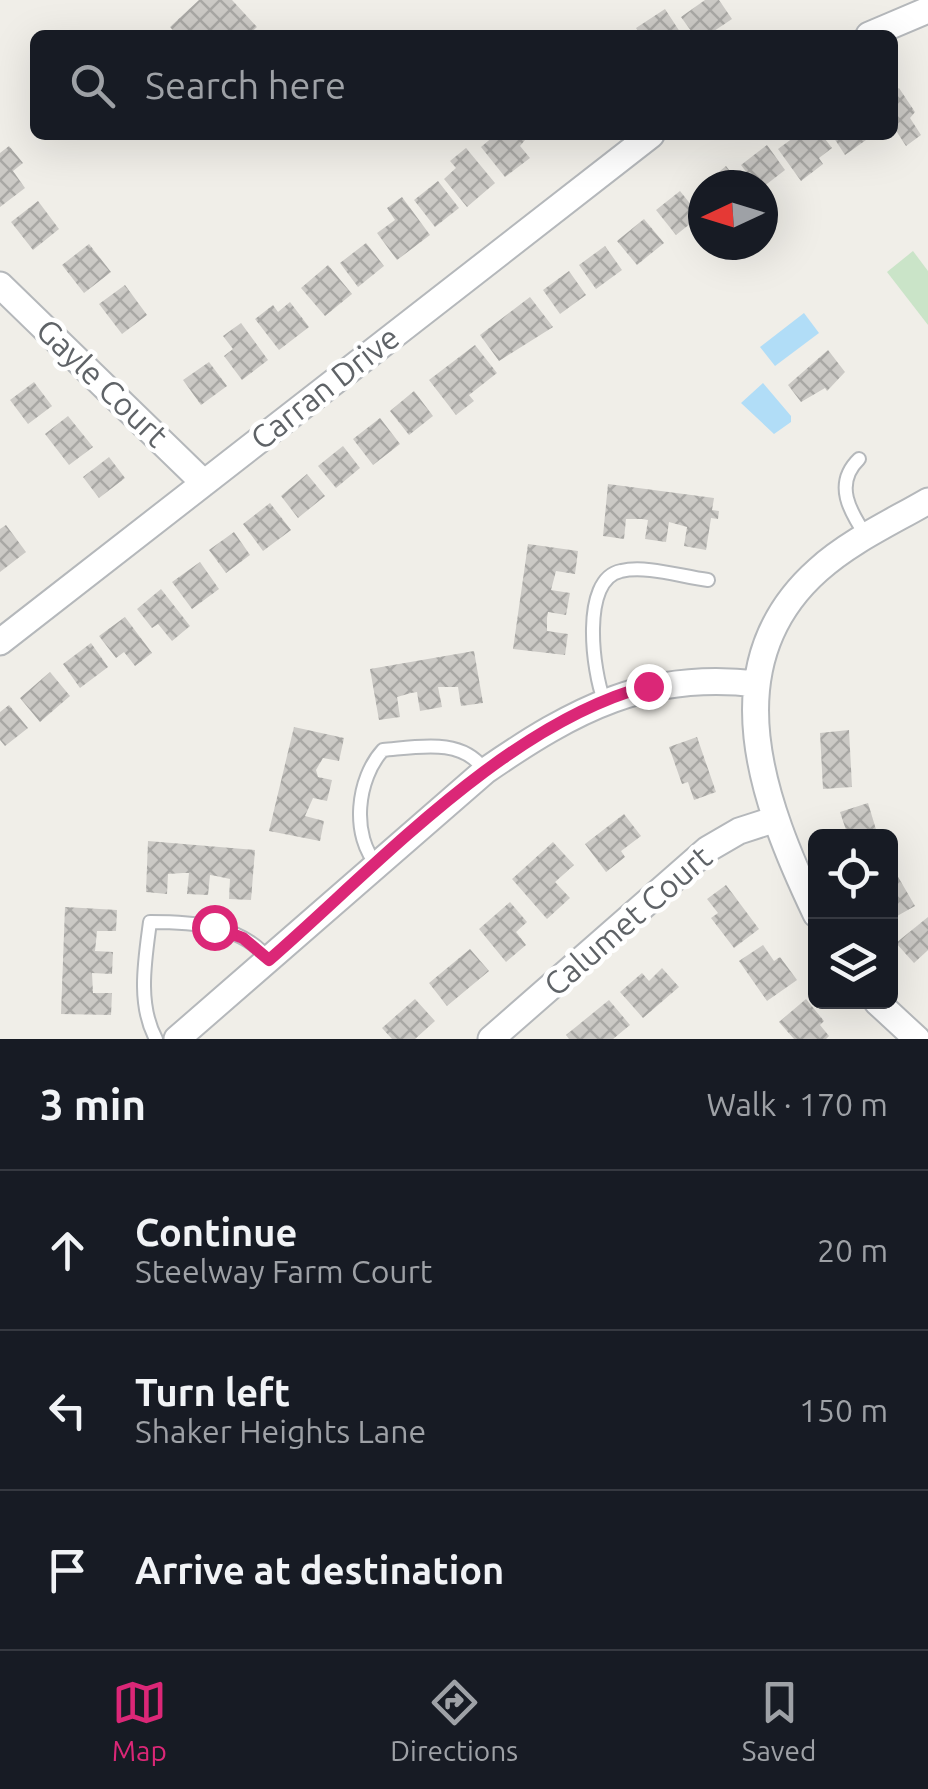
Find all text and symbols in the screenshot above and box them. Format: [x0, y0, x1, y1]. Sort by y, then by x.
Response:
search box [30, 30, 898, 140]
icon: search [65, 58, 120, 113]
text: Search here [145, 64, 346, 106]
north arrow [688, 170, 778, 260]
street label: Gayle Court [30, 311, 176, 454]
street label: Carran Drive [243, 318, 406, 456]
route end [626, 664, 672, 710]
map controls [808, 829, 898, 1009]
button: locate [808, 829, 898, 919]
street label: Calumet Court [537, 838, 718, 1002]
route start [192, 905, 238, 951]
button: layers [808, 919, 898, 1009]
text: 3 min [40, 1081, 146, 1128]
text: Walk · 170 m [706, 1086, 888, 1122]
text: Continue [135, 1211, 297, 1253]
icon: ahead [40, 1223, 95, 1278]
text: 20 m [817, 1232, 888, 1268]
text: Steelway Farm Court [135, 1253, 432, 1289]
text: Turn left [135, 1371, 290, 1413]
icon: left [40, 1383, 95, 1438]
text: 150 m [799, 1392, 888, 1428]
text: Shaker Heights Lane [135, 1413, 426, 1449]
icon: arrive [40, 1543, 95, 1598]
text: Arrive at destination [135, 1549, 504, 1591]
tab: Map [112, 1675, 167, 1766]
tab: Directions [390, 1675, 518, 1766]
tab: Saved [742, 1675, 816, 1766]

